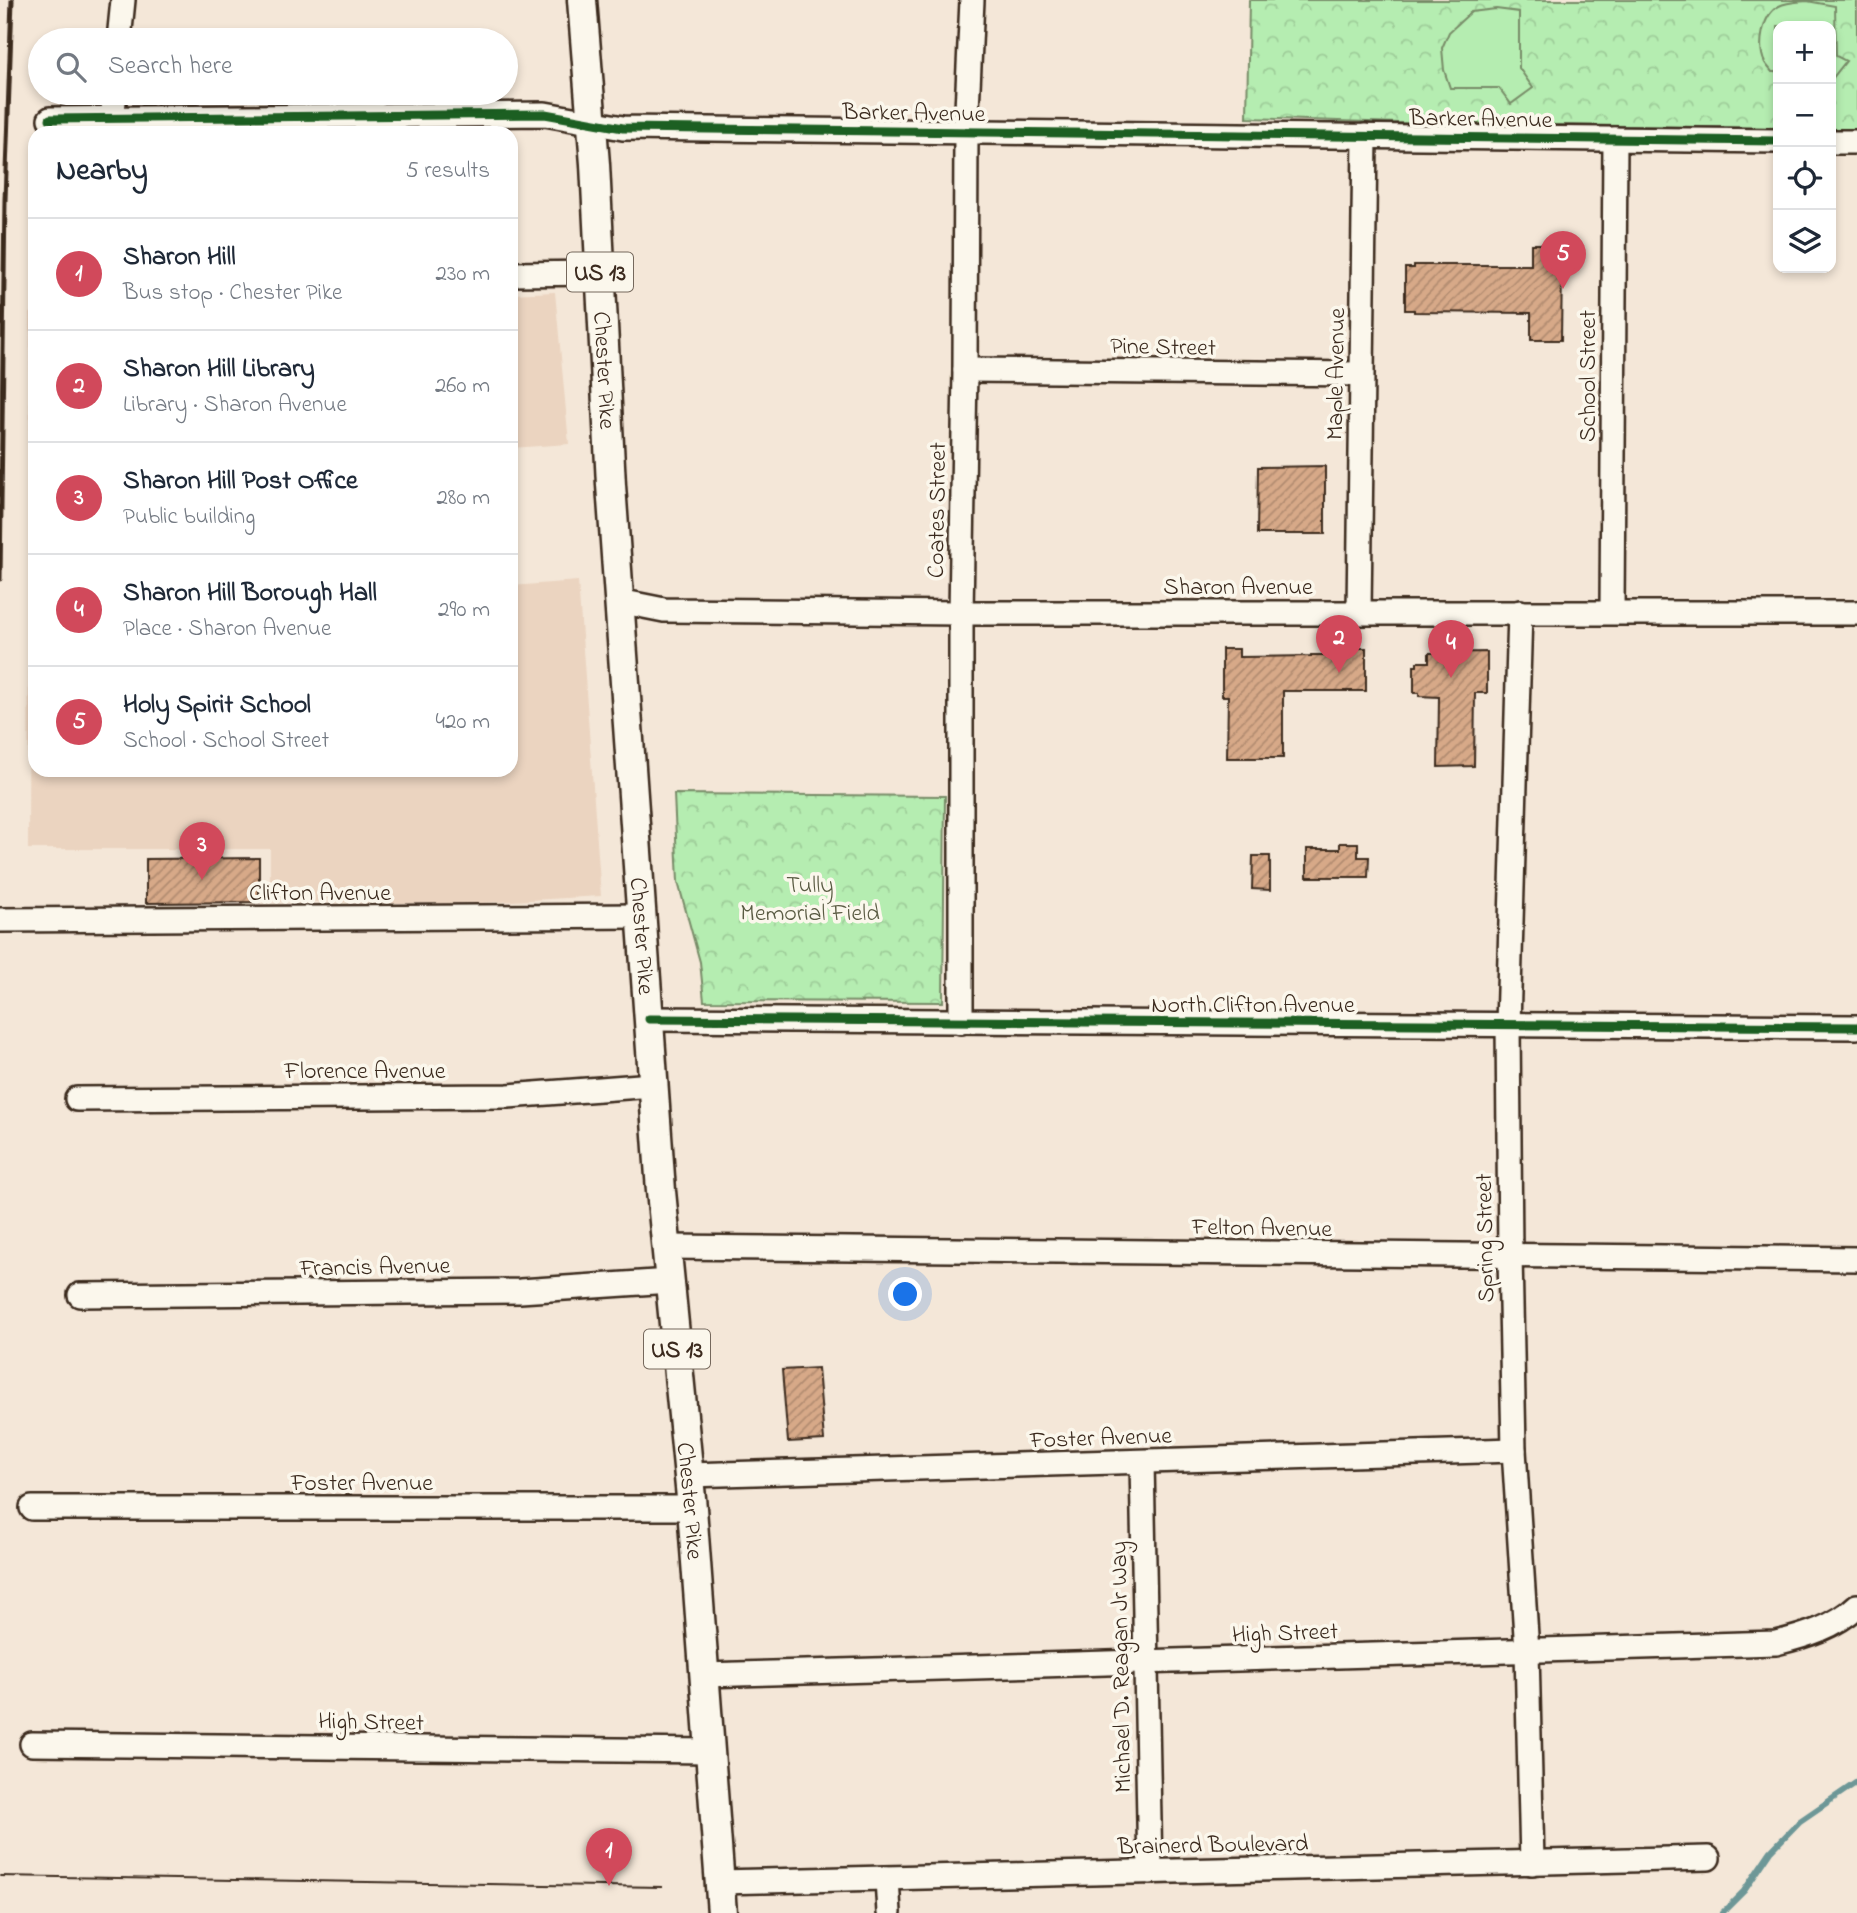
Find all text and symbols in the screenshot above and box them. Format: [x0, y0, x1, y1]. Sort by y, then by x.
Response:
map controls [1773, 21, 1836, 273]
button: + [1773, 21, 1836, 84]
search box [28, 28, 518, 105]
icon: search [52, 48, 90, 86]
text: Search here [108, 48, 233, 86]
button: − [1773, 84, 1836, 147]
street label: Barker Avenue [841, 96, 986, 133]
street label: Barker Avenue [1408, 102, 1553, 139]
button: locate [1773, 147, 1836, 210]
text: Nearby [56, 150, 148, 194]
text: 5 results [406, 155, 490, 188]
button: layers [1773, 210, 1836, 273]
pin: 5 [1540, 231, 1586, 289]
text: Sharon Hill [123, 239, 236, 277]
road number: US 13 [567, 252, 633, 292]
text: 1 [75, 258, 83, 291]
text: 230 m [436, 258, 490, 291]
text: Bus stop · Chester Pike [123, 277, 342, 310]
street label: Maple Avenue [1319, 307, 1356, 441]
street label: School Street [1572, 310, 1607, 442]
street label: Chester Pike [582, 311, 623, 430]
street label: Pine Street [1110, 330, 1216, 367]
text: Sharon Hill Library [123, 351, 315, 389]
text: 2 [73, 370, 85, 403]
text: 260 m [435, 370, 490, 403]
text: Library · Sharon Avenue [123, 389, 347, 422]
street label: Coates Street [920, 442, 957, 578]
text: Sharon Hill Post Office [123, 463, 358, 501]
text: 3 [74, 482, 84, 515]
text: 280 m [436, 482, 490, 515]
text: Public building [123, 501, 255, 534]
street label: Sharon Avenue [1163, 571, 1313, 606]
text: Sharon Hill Borough Hall [123, 575, 377, 613]
text: 4 [74, 594, 84, 627]
text: 290 m [438, 594, 490, 627]
text: Place · Sharon Avenue [123, 613, 331, 646]
pin: 2 [1316, 615, 1362, 673]
pin: 4 [1428, 620, 1474, 678]
text: Holy Spirit School [123, 687, 311, 725]
text: 5 [72, 706, 86, 739]
text: 420 m [436, 706, 490, 739]
text: School · School Street [123, 725, 329, 758]
pin: 3 [179, 822, 225, 880]
park label: Tully Memorial Field [740, 869, 880, 932]
street label: Chester Pike [619, 876, 662, 996]
street label: Clifton Avenue [249, 877, 391, 912]
street label: North Clifton Avenue [1151, 989, 1355, 1024]
street label: Florence Avenue [283, 1055, 446, 1090]
street label: Spring Street [1468, 1173, 1505, 1303]
street label: Felton Avenue [1190, 1211, 1333, 1248]
street label: Francis Avenue [298, 1250, 451, 1287]
your location [888, 1277, 922, 1311]
road number: US 13 [644, 1330, 710, 1368]
street label: Foster Avenue [1028, 1420, 1173, 1460]
street label: Chester Pike [666, 1441, 711, 1561]
street label: Foster Avenue [290, 1467, 433, 1502]
street label: Michael D. Reagan Jr Way [1103, 1541, 1143, 1793]
street label: High Street [1232, 1615, 1339, 1654]
street label: High Street [318, 1705, 424, 1742]
street label: Brainerd Boulevard [1116, 1827, 1309, 1866]
pin: 1 [586, 1828, 632, 1886]

